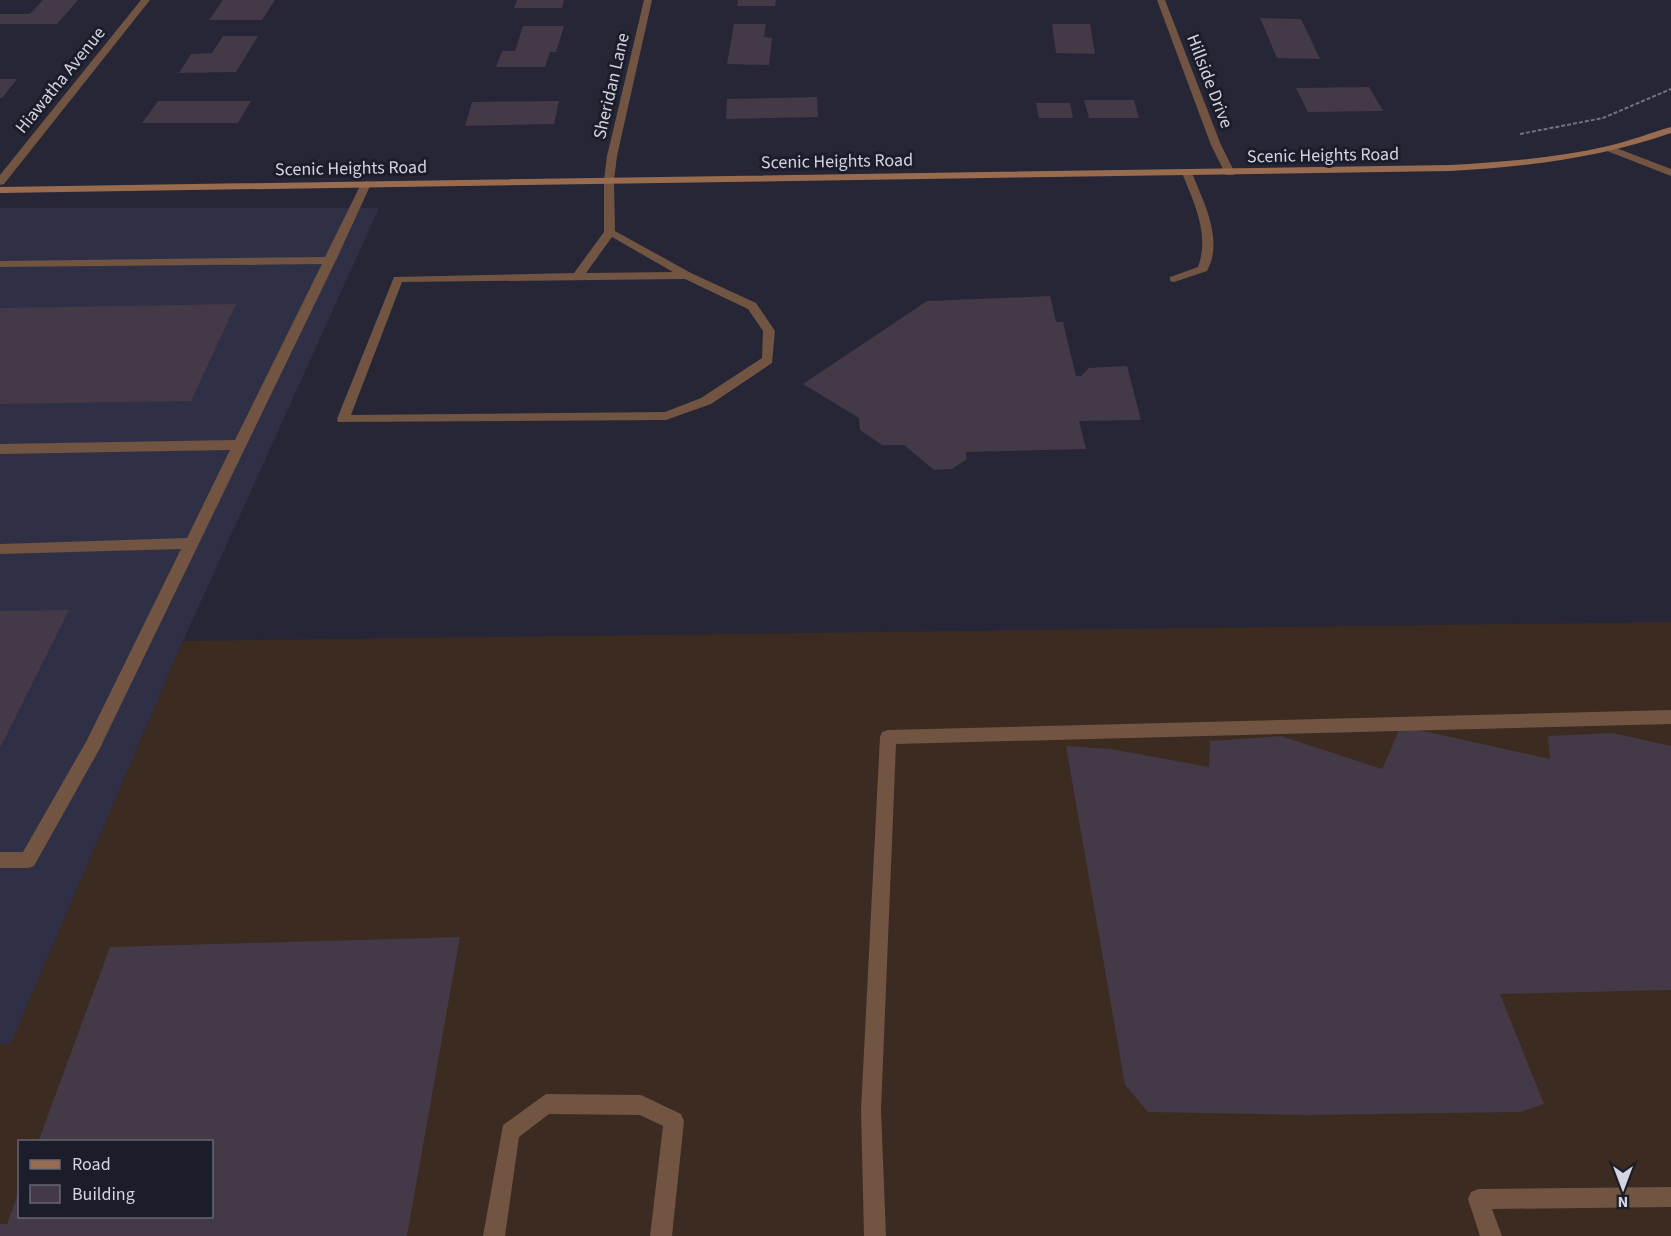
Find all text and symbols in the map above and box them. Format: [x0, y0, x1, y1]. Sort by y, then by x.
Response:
street label: Hiawatha Avenue [9, 22, 111, 139]
street label: Sheridan Lane [587, 31, 636, 142]
street label: Hillside Drive [1180, 31, 1239, 132]
street label: Scenic Heights Road [1247, 142, 1399, 169]
street label: Scenic Heights Road [761, 148, 913, 175]
street label: Scenic Heights Road [275, 155, 427, 182]
legend [18, 1140, 213, 1218]
text: Road [72, 1152, 111, 1177]
north arrow [1593, 1158, 1653, 1218]
text: Building [72, 1182, 135, 1207]
text: N [1618, 1191, 1628, 1213]

